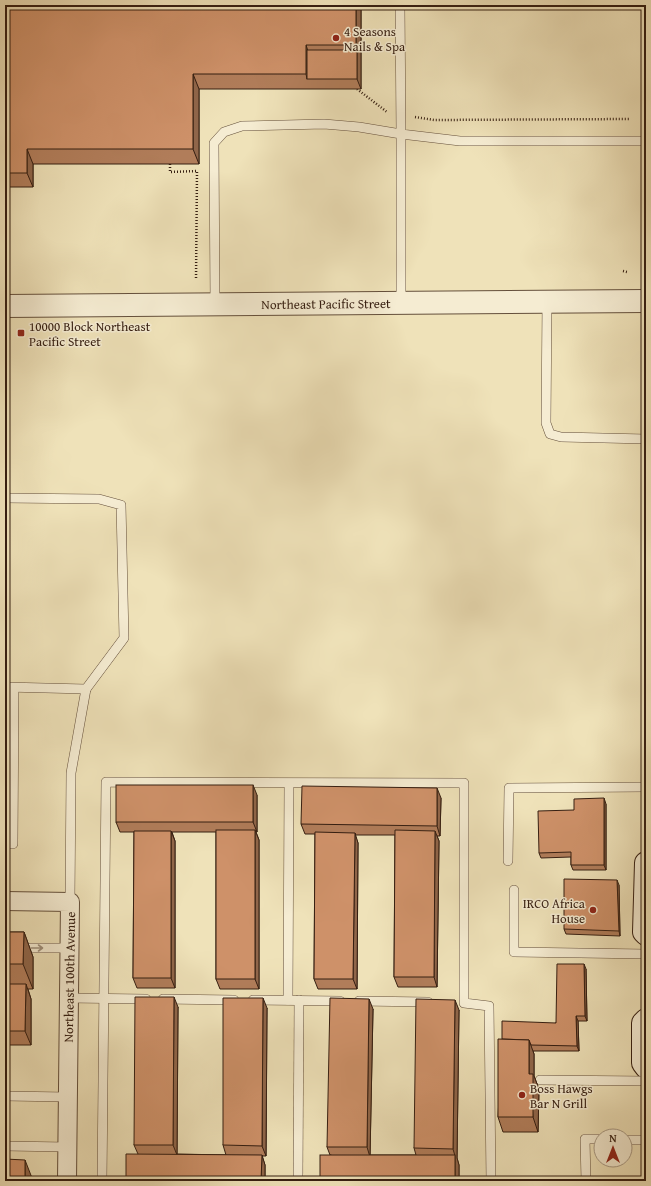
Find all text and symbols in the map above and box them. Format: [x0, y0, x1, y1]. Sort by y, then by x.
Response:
place label: 4 Seasons Nails & Spa [344, 22, 406, 56]
marker: 4 Seasons Nails & Spa [331, 33, 341, 43]
street label: Northeast Pacific Street [261, 294, 391, 314]
place label: 10000 Block Northeast Pacific Street [29, 317, 151, 351]
marker: 10000 Block Northeast Pacific Street [16, 328, 26, 338]
place label: IRCO Africa House [523, 894, 586, 928]
marker: IRCO Africa House [588, 905, 598, 915]
street label: Northeast 100th Avenue [59, 911, 80, 1043]
one-way arrow [30, 944, 43, 952]
place label: Boss Hawgs Bar N Grill [530, 1079, 593, 1113]
marker: Boss Hawgs Bar N Grill [517, 1090, 527, 1100]
north arrow [593, 1128, 633, 1168]
text: N [609, 1130, 617, 1146]

